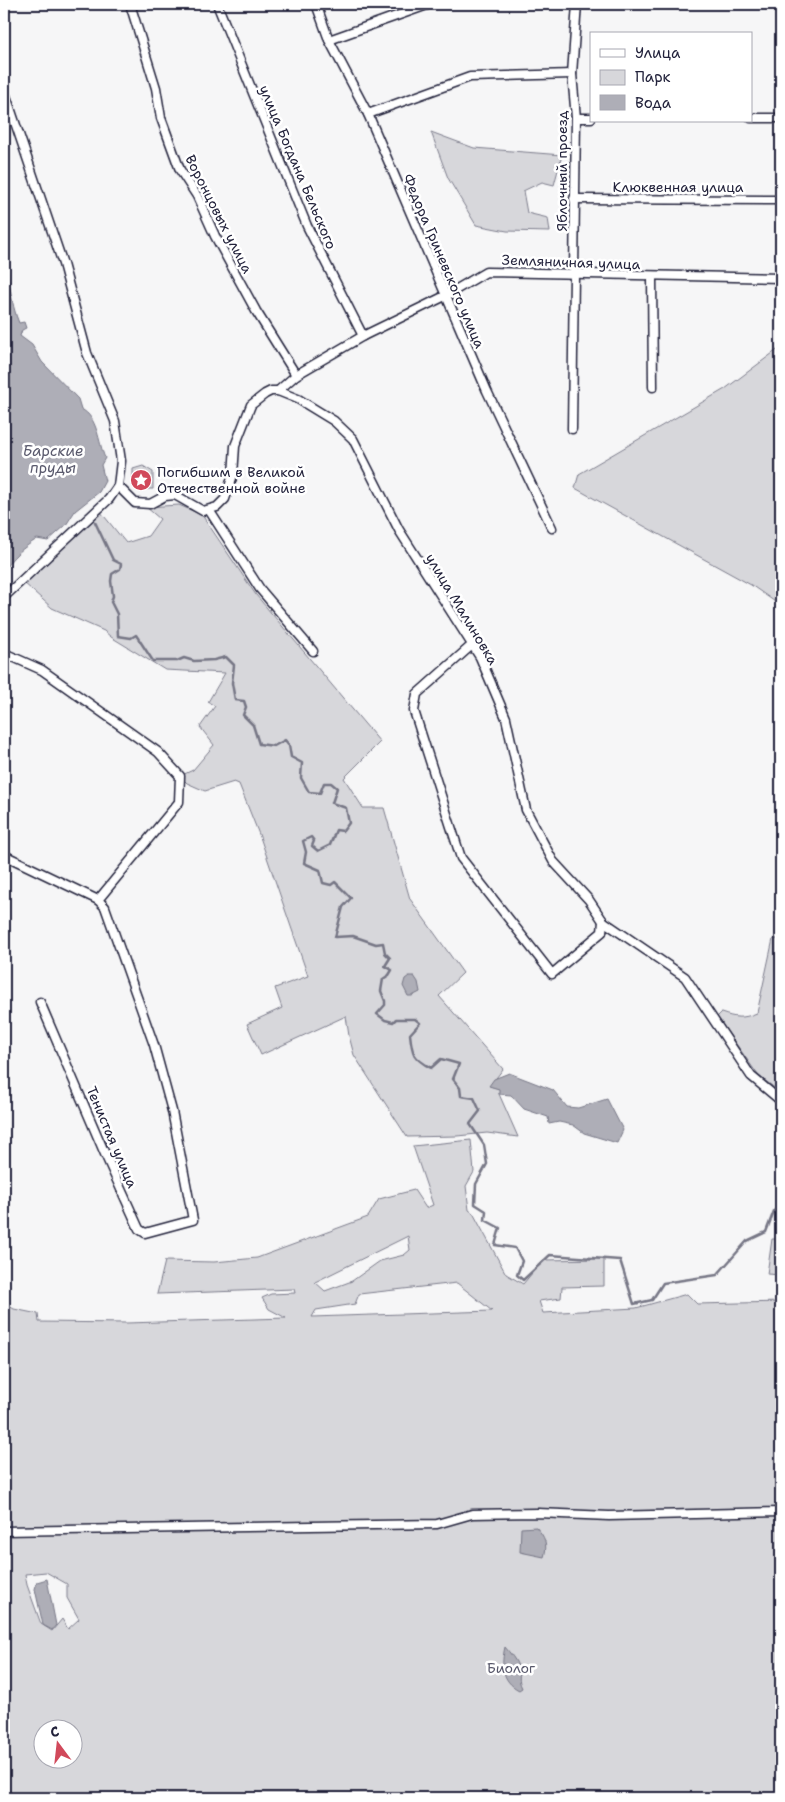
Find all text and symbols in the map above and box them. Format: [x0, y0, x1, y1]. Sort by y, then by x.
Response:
legend [590, 32, 752, 122]
text: Улица [635, 43, 681, 63]
text: Парк [635, 67, 671, 87]
street label: улица Богдана Бельского [255, 82, 341, 252]
text: Вода [635, 93, 672, 113]
street label: Яблочный проезд [553, 110, 571, 231]
street label: Воронцовых улица [181, 152, 257, 277]
street label: Федора Гриневского улица [399, 171, 489, 351]
street label: Клюквенная улица [612, 178, 744, 196]
street label: Земляничная улица [501, 251, 641, 273]
water label: Барские пруды [23, 441, 83, 478]
place label: Погибшим в Великой Отечественной войне [157, 463, 306, 497]
place icon: Погибшим в Великой Отечественной войне [129, 468, 153, 492]
street label: улица Малиновка [422, 550, 502, 668]
street label: Тенистая улица [82, 1083, 142, 1191]
park label: Биолог [487, 1659, 536, 1677]
north arrow [32, 1720, 82, 1770]
text: С [48, 1722, 61, 1741]

